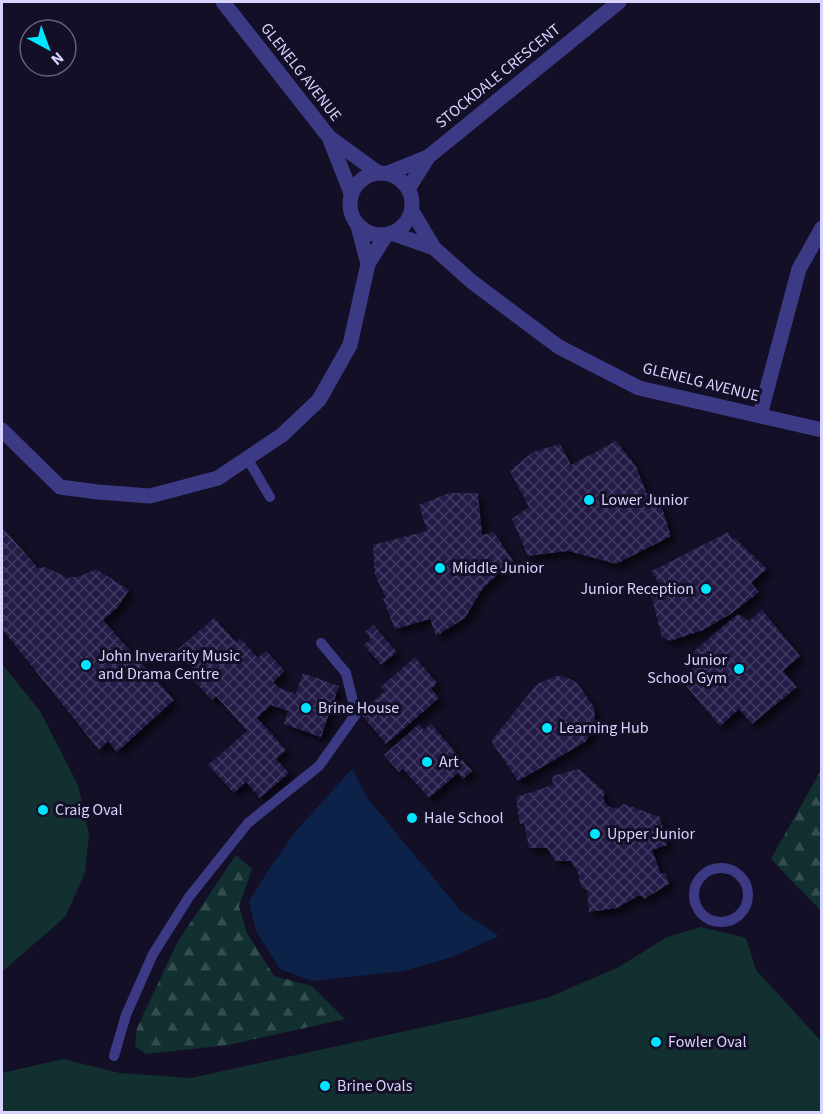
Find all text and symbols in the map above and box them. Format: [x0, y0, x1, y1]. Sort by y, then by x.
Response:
north arrow [18, 18, 78, 78]
street label: GLENELG AVENUE [256, 18, 346, 126]
street label: STOCKDALE CRESCENT [431, 18, 565, 133]
text: N [46, 47, 68, 70]
street label: GLENELG AVENUE [640, 357, 762, 407]
place label: Lower Junior [601, 489, 689, 511]
marker: Lower Junior [582, 493, 596, 507]
place label: Middle Junior [452, 557, 544, 579]
marker: Middle Junior [433, 561, 447, 575]
place label: Junior Reception [580, 578, 694, 600]
marker: Junior Reception [699, 582, 713, 596]
place label: John Inverarity Music and Drama Centre [98, 645, 240, 685]
place label: Junior School Gym [647, 649, 727, 689]
marker: John Inverarity Music and Drama Centre [79, 658, 93, 672]
marker: Junior School Gym [732, 662, 746, 676]
place label: Brine House [318, 697, 399, 719]
marker: Brine House [299, 701, 313, 715]
place label: Learning Hub [559, 717, 649, 739]
marker: Learning Hub [540, 721, 554, 735]
place label: Art [439, 751, 459, 773]
marker: Art [420, 755, 434, 769]
place label: Craig Oval [55, 799, 123, 821]
marker: Craig Oval [36, 803, 50, 817]
place label: Hale School [424, 807, 504, 829]
marker: Hale School [405, 811, 419, 825]
place label: Upper Junior [607, 823, 695, 845]
marker: Upper Junior [588, 827, 602, 841]
place label: Fowler Oval [668, 1031, 747, 1053]
marker: Fowler Oval [649, 1035, 663, 1049]
place label: Brine Ovals [337, 1075, 413, 1097]
marker: Brine Ovals [318, 1079, 332, 1093]

